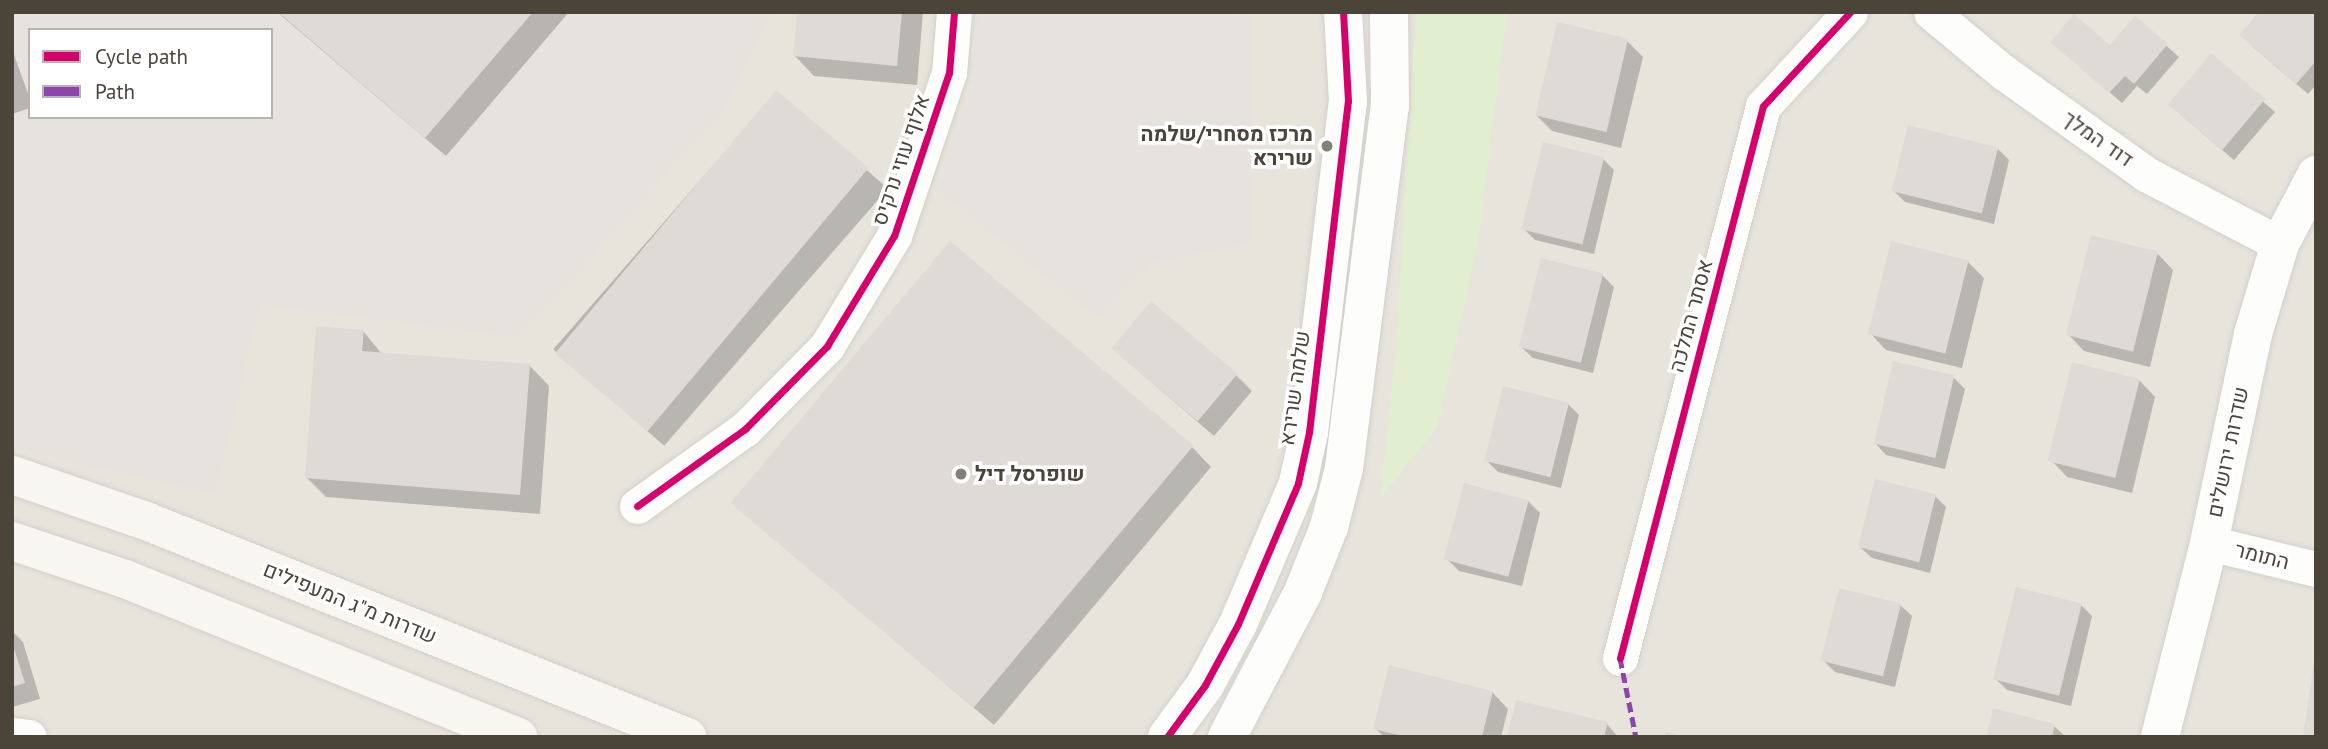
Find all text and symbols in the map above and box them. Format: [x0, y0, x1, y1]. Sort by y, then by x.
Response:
legend [28, 28, 273, 119]
text: Cycle path [95, 43, 188, 70]
text: Path [95, 78, 135, 105]
street label: אלוף עוזי נרקיס [867, 91, 935, 229]
street label: דוד המלך [2058, 106, 2138, 172]
place label: מרכז מסחרי/שלמה שרירא [1140, 121, 1313, 171]
marker: מרכז מסחרי/שלמה שרירא [1319, 138, 1335, 154]
street label: אסתר המלכה [1664, 257, 1718, 375]
street label: שלמה שרירא [1274, 329, 1316, 447]
street label: שדרות ירושלים [2202, 384, 2254, 520]
place label: שופרסל דיל [975, 461, 1085, 487]
marker: שופרסל דיל [953, 466, 969, 482]
street label: התומר [2232, 537, 2292, 575]
street label: שדרות מ"ג המעפילים [260, 557, 440, 649]

